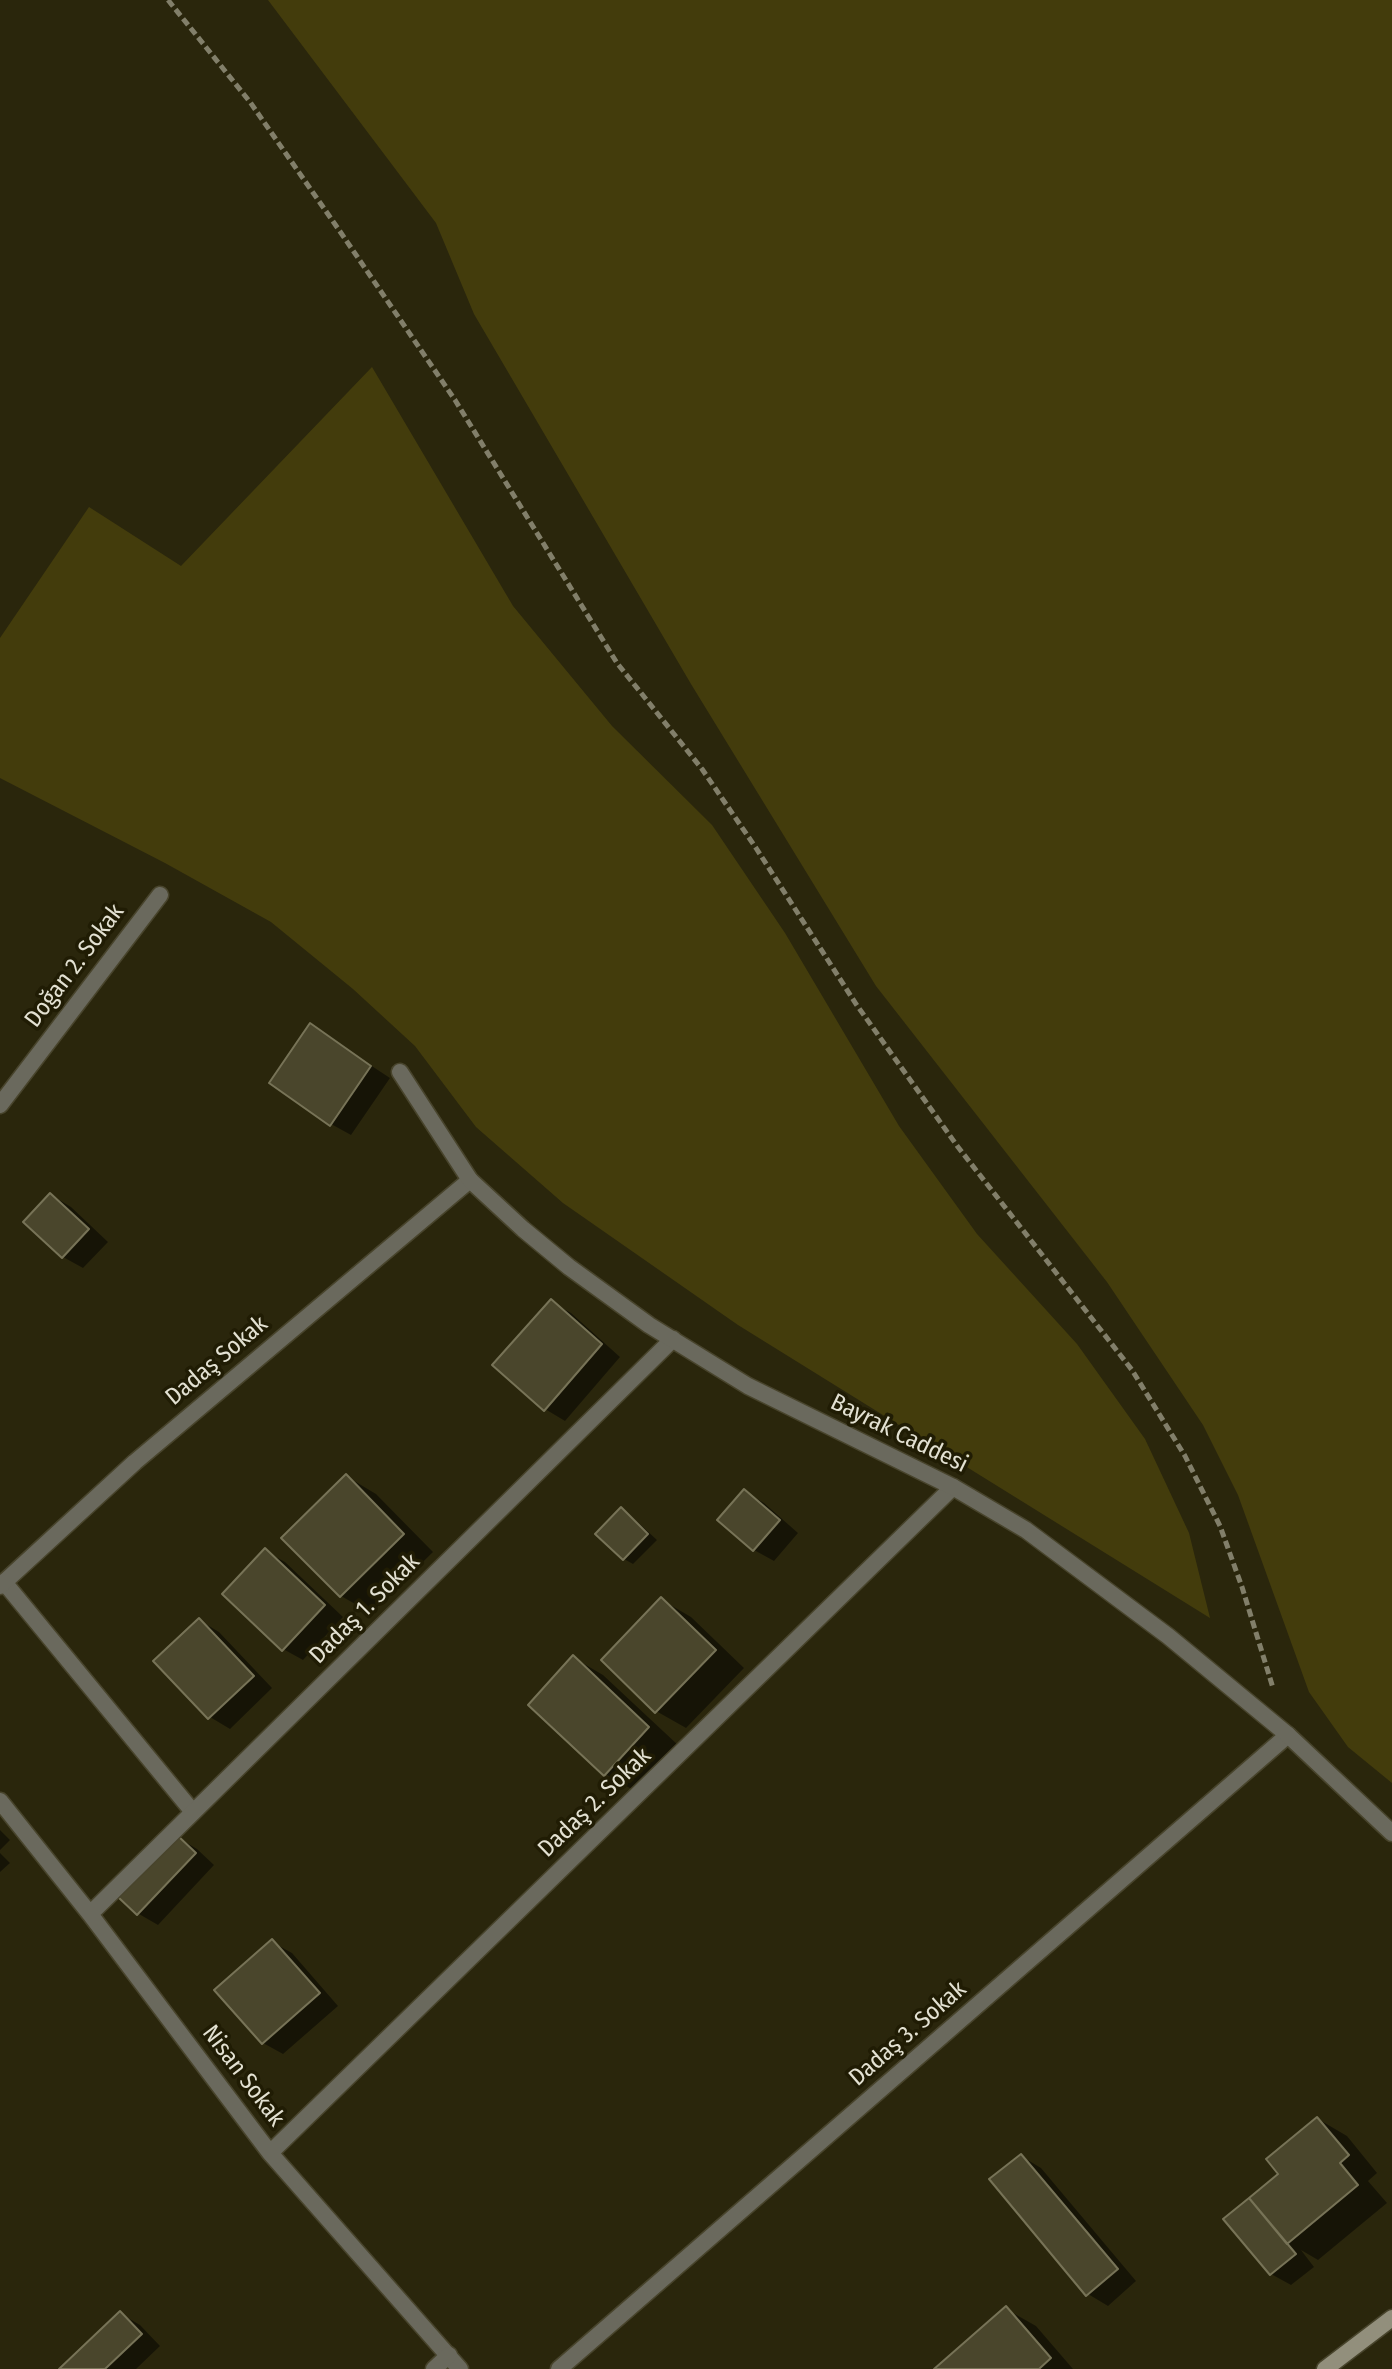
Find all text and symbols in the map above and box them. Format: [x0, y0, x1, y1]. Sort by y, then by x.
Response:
street label: Doğan 2. Sokak [19, 899, 131, 1033]
street label: Dadaş Sokak [160, 1310, 274, 1412]
street label: Bayrak Caddesi [826, 1388, 972, 1480]
street label: Dadaş 1. Sokak [304, 1548, 426, 1670]
street label: Dadaş 2. Sokak [533, 1742, 657, 1864]
street label: Dadaş 3. Sokak [844, 1975, 972, 2093]
street label: Nisan Sokak [196, 2020, 290, 2132]

